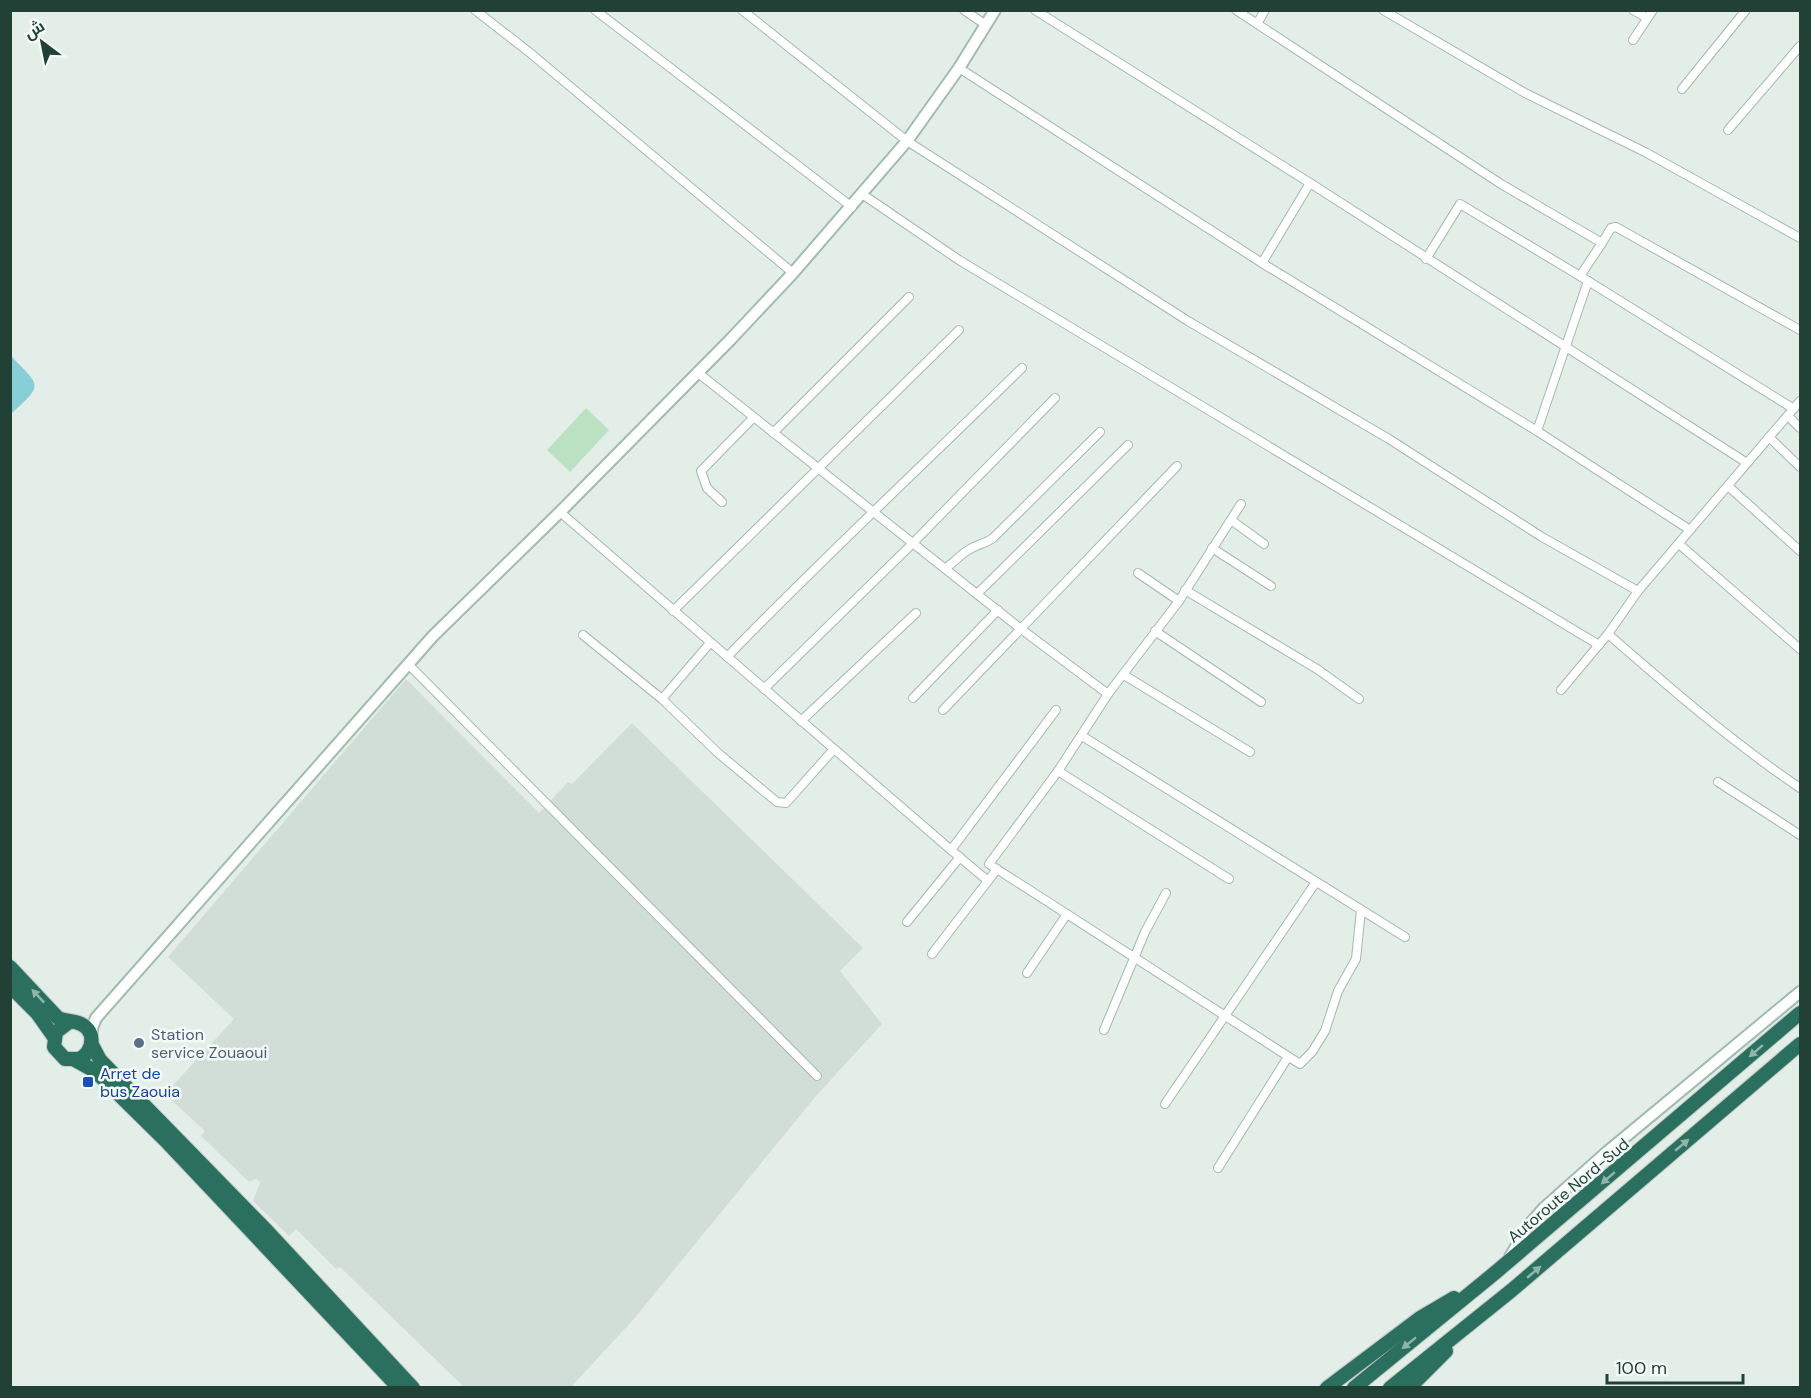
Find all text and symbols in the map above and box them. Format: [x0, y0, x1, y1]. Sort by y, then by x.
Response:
north arrow [12, 12, 72, 72]
text: ش [20, 15, 49, 44]
one-way arrow [31, 989, 45, 1004]
place label: Station service Zouaoui [151, 1024, 267, 1063]
marker: Station service Zouaoui [132, 1036, 146, 1050]
one-way arrow [1749, 1044, 1764, 1057]
place label: Arret de bus Zaouia [100, 1063, 180, 1102]
marker: Arret de bus Zaouia [81, 1075, 95, 1089]
street label: Autoroute Nord-Sud [1503, 1133, 1633, 1247]
one-way arrow [1674, 1139, 1690, 1152]
one-way arrow [1601, 1171, 1616, 1184]
one-way arrow [1526, 1266, 1541, 1279]
one-way arrow [1402, 1336, 1417, 1348]
scale bar [1607, 1347, 1744, 1385]
text: 100 m [1616, 1356, 1667, 1380]

